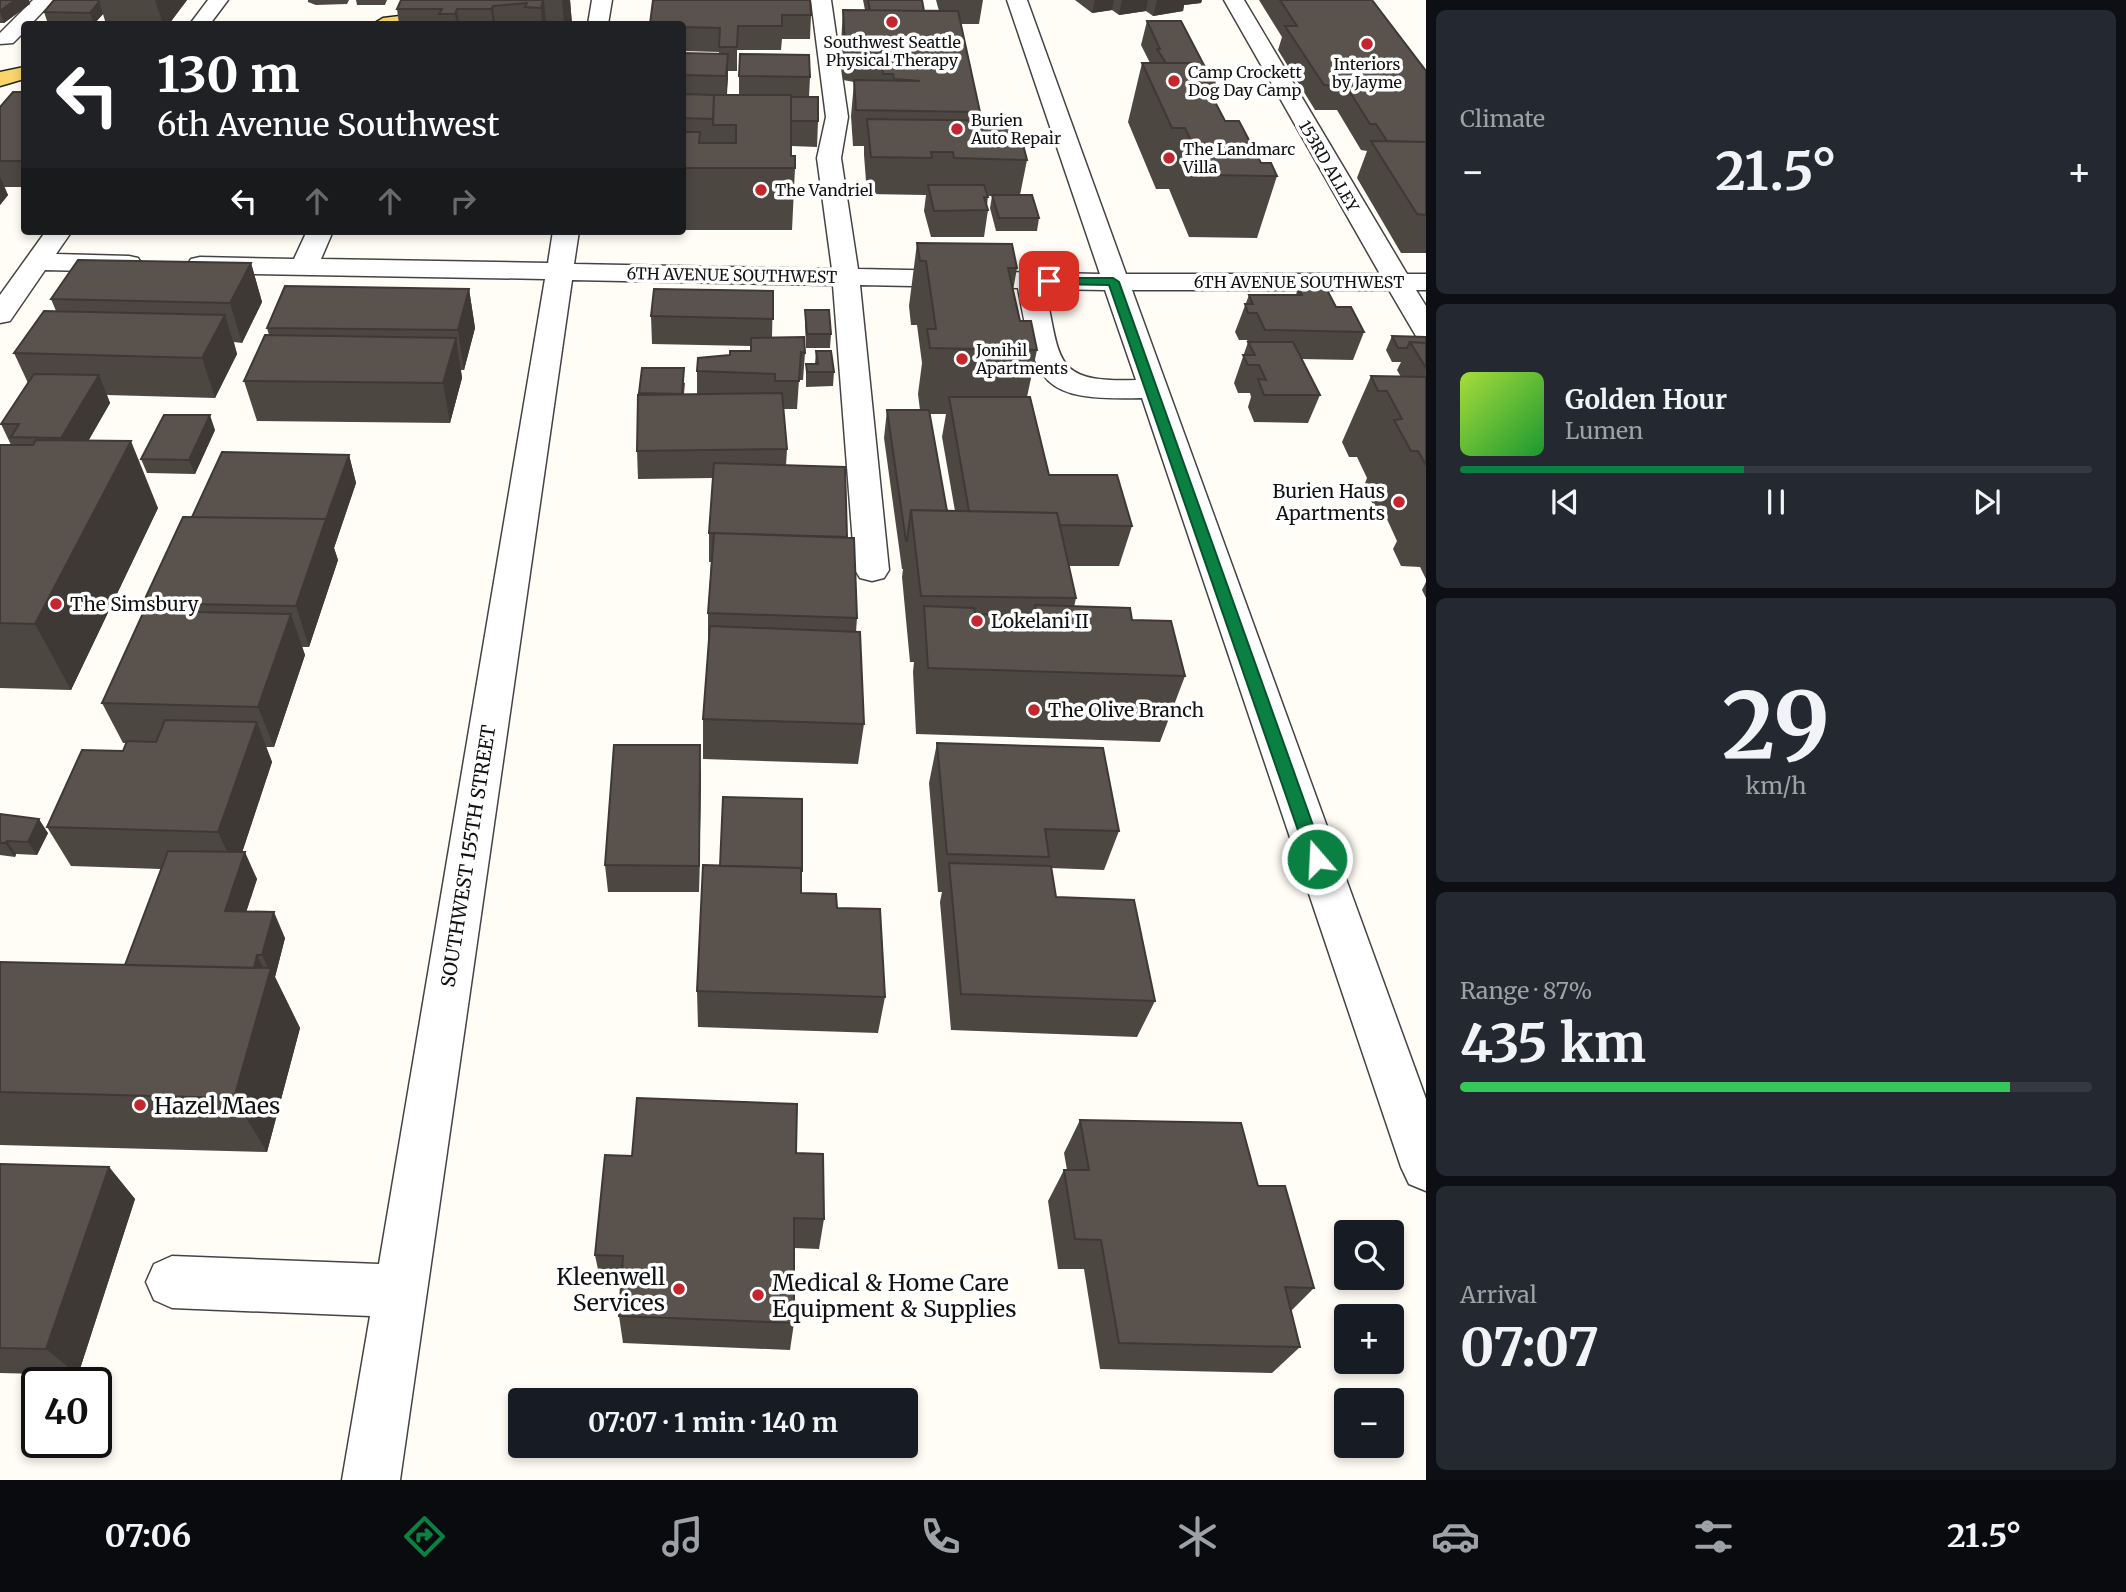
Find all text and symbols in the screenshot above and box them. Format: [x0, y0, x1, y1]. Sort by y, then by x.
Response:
marker: Southwest Seattle Physical Therapy [884, 14, 900, 30]
place label: Southwest Seattle Physical Therapy [823, 32, 961, 70]
marker: Interiors by Jayme [1359, 36, 1375, 52]
text: 130 m [157, 44, 300, 105]
icon: left [42, 49, 133, 140]
place label: Interiors by Jayme [1331, 54, 1402, 92]
place label: Camp Crockett Dog Day Camp [1188, 62, 1303, 100]
marker: Camp Crockett Dog Day Camp [1166, 73, 1182, 89]
text: Climate [1460, 104, 1545, 133]
text: 6th Avenue Southwest [157, 105, 500, 145]
place label: Burien Auto Repair [970, 110, 1061, 148]
street label: 153RD ALLEY [1295, 117, 1364, 216]
marker: Burien Auto Repair [949, 121, 965, 137]
place label: The Landmarc Villa [1182, 139, 1295, 177]
text: 21.5° [1715, 139, 1837, 204]
text: − [1460, 148, 1485, 195]
text: + [2067, 148, 2092, 195]
marker: The Landmarc Villa [1161, 150, 1177, 166]
place label: The Vandriel [775, 180, 873, 200]
icon: left [225, 182, 263, 220]
icon: ahead [298, 182, 336, 220]
icon: ahead [371, 182, 409, 220]
icon: right [444, 182, 482, 220]
marker: The Vandriel [753, 182, 769, 198]
pin [1019, 251, 1079, 311]
icon: arrive [1030, 262, 1068, 300]
street label: 6TH AVENUE SOUTHWEST [627, 263, 837, 287]
street label: 6TH AVENUE SOUTHWEST [1194, 272, 1404, 292]
place label: Jonihil Apartments [975, 340, 1068, 378]
marker: Jonihil Apartments [954, 351, 970, 367]
text: Golden Hour [1565, 383, 1727, 416]
text: Lumen [1565, 416, 1643, 445]
place label: Burien Haus Apartments [1273, 479, 1385, 525]
icon: previous [1546, 483, 1584, 521]
icon: pause [1757, 483, 1795, 521]
icon: next [1968, 483, 2006, 521]
marker: Burien Haus Apartments [1391, 494, 1407, 510]
place label: The Simsbury [70, 592, 199, 616]
marker: The Simsbury [48, 596, 64, 612]
place label: Lokelani II [991, 609, 1089, 633]
marker: Lokelani II [969, 613, 985, 629]
text: 29 [1722, 668, 1830, 783]
place label: The Olive Branch [1048, 698, 1205, 722]
marker: The Olive Branch [1026, 702, 1042, 718]
street label: SOUTHWEST 155TH STREET [435, 723, 501, 989]
text: km/h [1746, 771, 1806, 800]
position arrow [1280, 822, 1354, 896]
text: Range · 87% [1460, 976, 1592, 1005]
text: 435 km [1460, 1011, 1646, 1076]
place label: Hazel Maes [154, 1091, 280, 1120]
marker: Hazel Maes [132, 1097, 148, 1113]
map controls [1334, 1220, 1404, 1458]
button: search [1334, 1220, 1404, 1290]
place label: Kleenwell Services [556, 1262, 665, 1317]
place label: Medical & Home Care Equipment & Supplies [772, 1268, 1017, 1323]
text: Arrival [1460, 1280, 1537, 1309]
marker: Kleenwell Services [671, 1281, 687, 1297]
marker: Medical & Home Care Equipment & Supplies [750, 1287, 766, 1303]
button: + [1334, 1304, 1404, 1374]
text: 07:07 [1460, 1315, 1599, 1380]
speed limit sign: 40 [21, 1367, 112, 1458]
button: − [1334, 1388, 1404, 1458]
text: 07:07 · 1 min · 140 m [588, 1406, 838, 1439]
icon: directions [400, 1512, 449, 1561]
icon: music [658, 1512, 707, 1561]
icon: phone [916, 1512, 965, 1561]
icon: climate [1173, 1512, 1222, 1561]
icon: car [1431, 1512, 1480, 1561]
icon: filters [1689, 1512, 1738, 1561]
text: 07:06 [104, 1516, 191, 1556]
text: 21.5° [1947, 1516, 2022, 1556]

